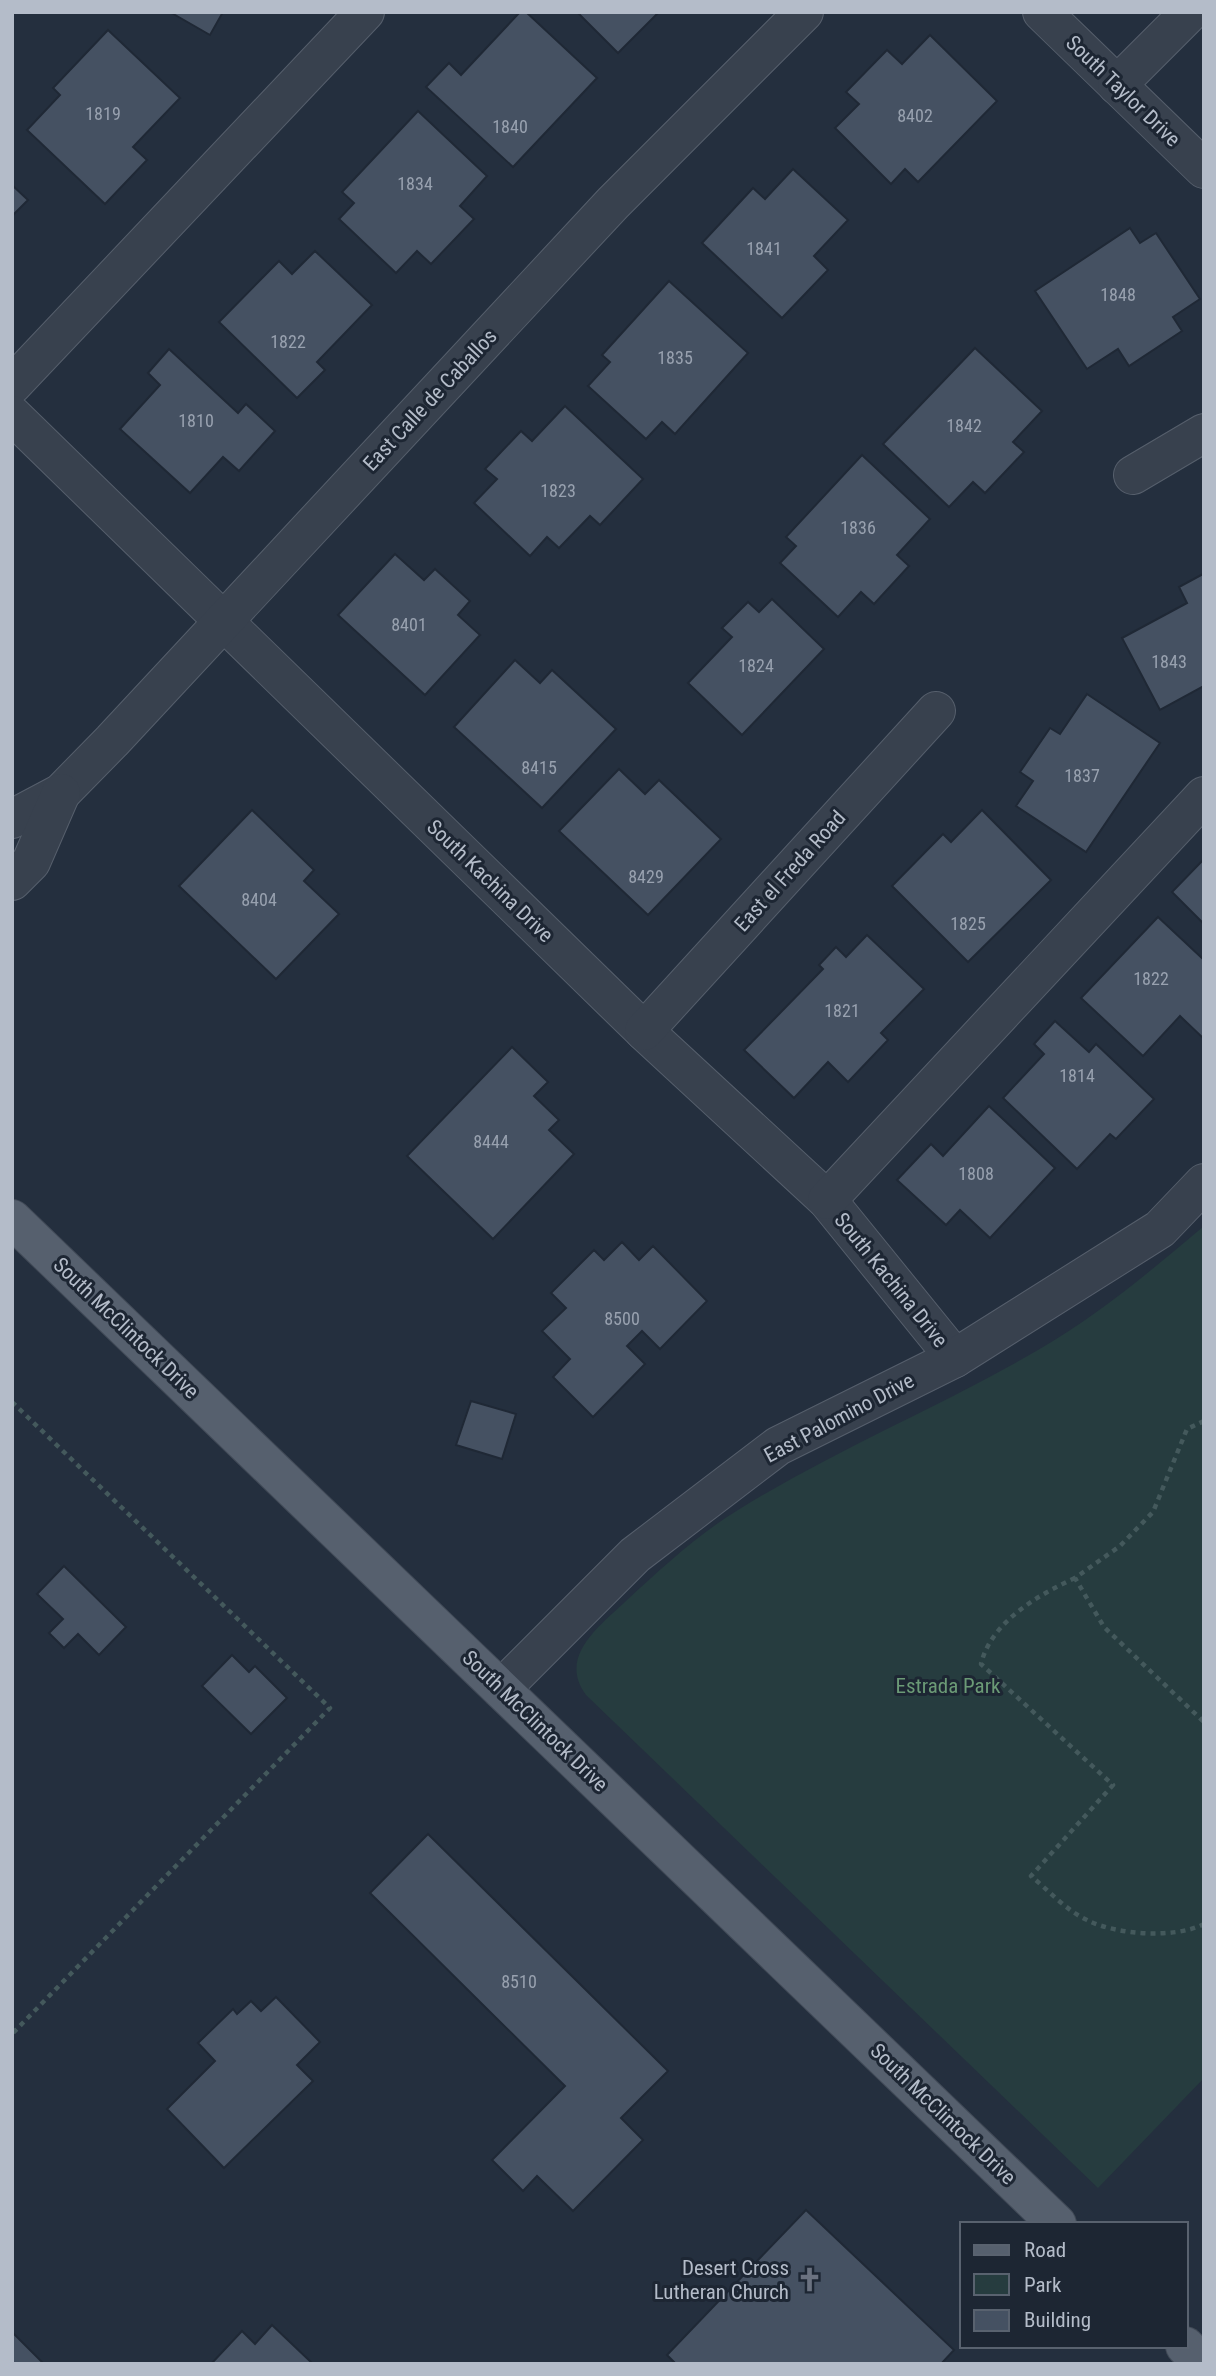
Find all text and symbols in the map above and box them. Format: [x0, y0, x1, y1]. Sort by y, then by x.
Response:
street label: South Taylor Drive [1061, 31, 1185, 152]
house number: 1819 [85, 103, 121, 124]
house number: 8402 [897, 105, 933, 126]
house number: 1840 [492, 116, 528, 137]
house number: 1834 [397, 173, 433, 194]
house number: 1841 [746, 238, 782, 259]
house number: 1848 [1100, 284, 1136, 305]
street label: East Calle de Caballos [358, 324, 502, 476]
house number: 1822 [270, 331, 306, 352]
house number: 1835 [657, 347, 693, 368]
house number: 1810 [178, 410, 214, 431]
house number: 1842 [946, 415, 982, 436]
house number: 1823 [540, 480, 576, 501]
house number: 1836 [840, 517, 876, 538]
house number: 8401 [391, 614, 427, 635]
house number: 1843 [1151, 651, 1187, 672]
house number: 1824 [738, 655, 774, 676]
house number: 8415 [521, 757, 557, 778]
house number: 1837 [1064, 765, 1100, 786]
street label: East el Freda Road [730, 806, 850, 936]
street label: South Kachina Drive [422, 815, 558, 947]
house number: 8429 [628, 866, 664, 887]
house number: 8404 [241, 889, 277, 910]
house number: 1825 [950, 913, 986, 934]
house number: 1822 [1133, 968, 1169, 989]
house number: 1821 [824, 1000, 860, 1021]
house number: 1814 [1059, 1065, 1095, 1086]
house number: 8444 [473, 1131, 509, 1152]
house number: 1808 [958, 1163, 994, 1184]
street label: South Kachina Drive [829, 1208, 953, 1352]
street label: South McClintock Drive [48, 1253, 204, 1404]
house number: 8500 [604, 1308, 640, 1329]
street label: East Palomino Drive [760, 1368, 918, 1468]
street label: South McClintock Drive [457, 1646, 613, 1797]
park label: Estrada Park [895, 1674, 1001, 1698]
house number: 8510 [501, 1971, 537, 1992]
street label: South McClintock Drive [865, 2039, 1021, 2190]
legend [960, 2222, 1188, 2348]
text: Road [1024, 2238, 1066, 2262]
place label: Desert Cross Lutheran Church [654, 2256, 789, 2304]
church icon: Desert Cross Lutheran Church [795, 2266, 823, 2294]
text: Park [1024, 2273, 1062, 2297]
text: Building [1024, 2308, 1091, 2332]

